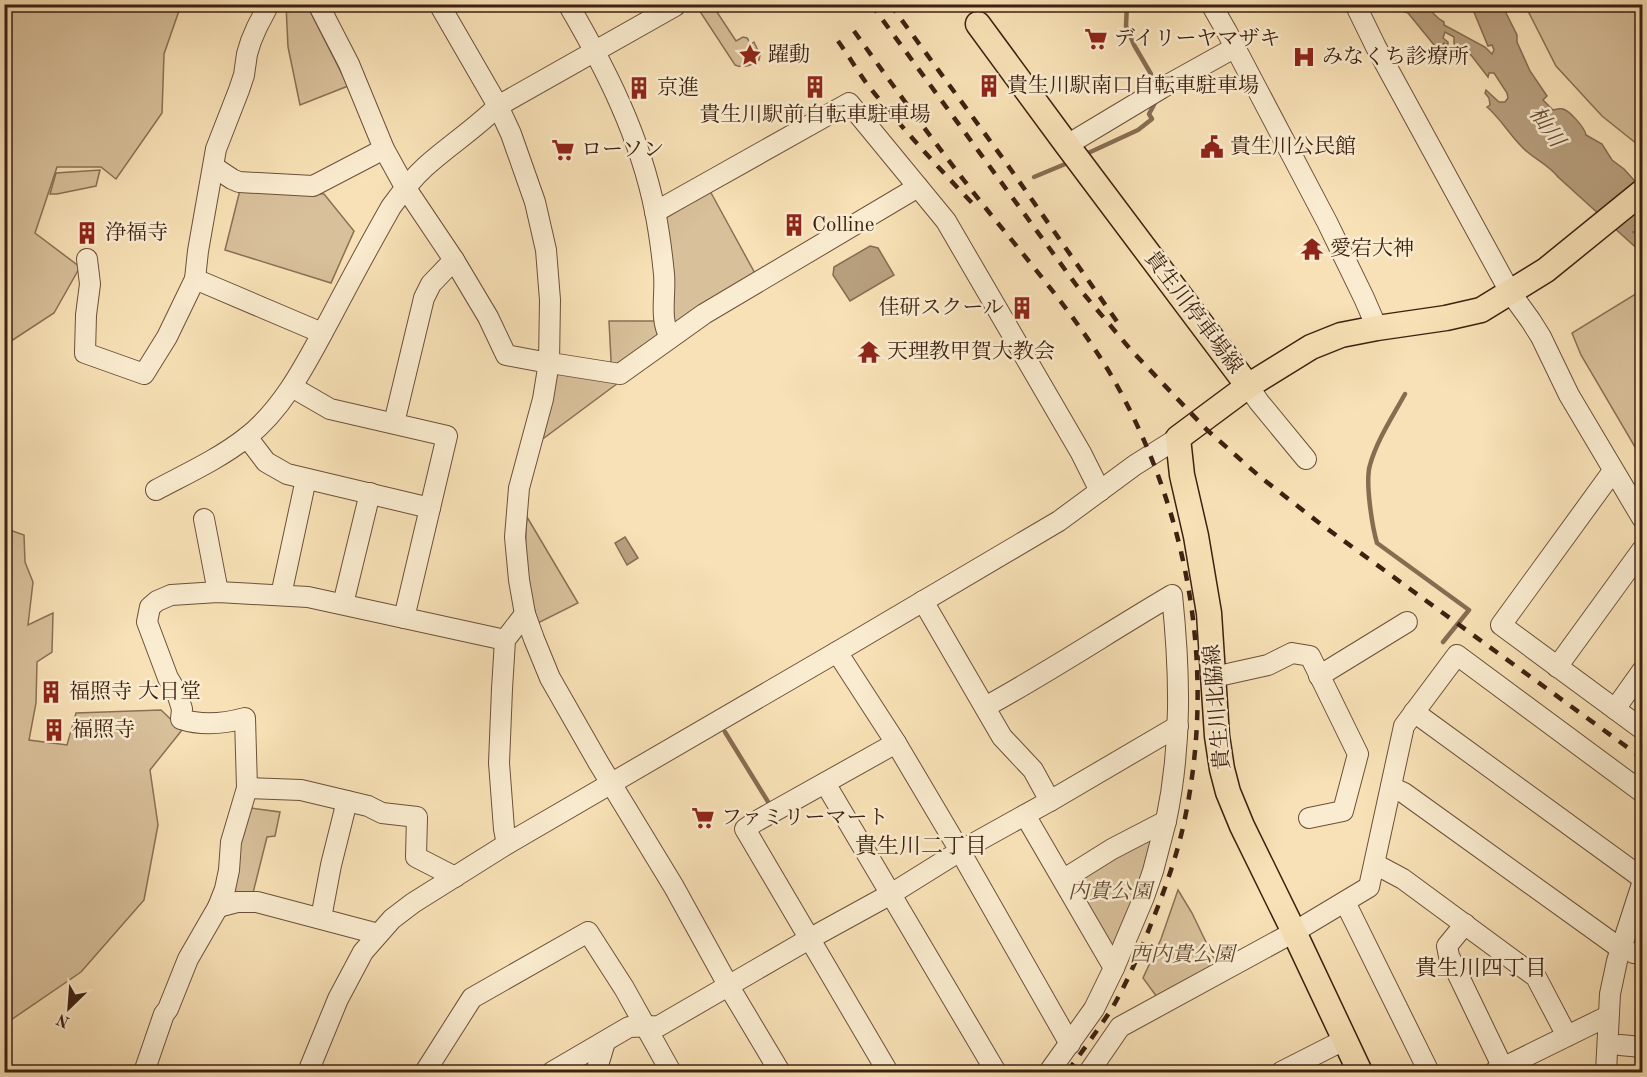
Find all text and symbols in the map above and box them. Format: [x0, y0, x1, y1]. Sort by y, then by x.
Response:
supermarket icon: デイリーヤマザキ [1083, 26, 1109, 52]
place label: デイリーヤマザキ [1114, 27, 1281, 50]
place icon: 躍動 [737, 42, 763, 68]
place label: 躍動 [768, 43, 810, 66]
hospital icon: みなくち診療所 [1291, 44, 1317, 70]
place label: みなくち診療所 [1322, 45, 1469, 68]
building icon: 貴生川駅南口自転車駐車場 [976, 73, 1002, 99]
building icon: 貴生川駅前自転車駐車場 [802, 74, 828, 100]
place label: 貴生川駅南口自転車駐車場 [1007, 74, 1259, 97]
building icon: 京進 [626, 75, 652, 101]
place label: 京進 [657, 76, 699, 99]
water label: 杣川 [1524, 102, 1570, 153]
place label: 貴生川駅前自転車駐車場 [700, 103, 931, 126]
public building icon: 貴生川公民館 [1199, 134, 1225, 160]
place label: 貴生川公民館 [1230, 135, 1356, 158]
supermarket icon: ローソン [550, 137, 576, 163]
place label: ローソン [581, 140, 664, 161]
building icon: Colline [781, 212, 807, 238]
place label: Colline [812, 215, 875, 236]
building icon: 浄福寺 [74, 220, 100, 246]
place label: 浄福寺 [105, 221, 168, 244]
temple icon: 愛宕大神 [1299, 236, 1325, 262]
place label: 愛宕大神 [1330, 237, 1414, 260]
street label: 貴生川停車場線 [1140, 247, 1247, 378]
building icon: 佳研スクール [1009, 295, 1035, 321]
place label: 佳研スクール [878, 296, 1004, 319]
temple icon: 天理教甲賀大教会 [856, 339, 882, 365]
place label: 天理教甲賀大教会 [887, 340, 1055, 363]
street label: 貴生川北脇線 [1200, 643, 1234, 771]
building icon: 福照寺 大日堂 [38, 679, 64, 705]
place label: 福照寺 大日堂 [69, 680, 201, 703]
building icon: 福照寺 [41, 717, 67, 743]
place label: 福照寺 [72, 718, 135, 741]
supermarket icon: ファミリーマート [690, 805, 716, 831]
place label: ファミリーマート [721, 808, 889, 829]
district label: 貴生川二丁目 [855, 834, 987, 858]
park label: 内貴公園 [1068, 880, 1155, 903]
park label: 西内貴公園 [1130, 943, 1237, 966]
district label: 貴生川四丁目 [1415, 956, 1547, 980]
north arrow [39, 978, 99, 1038]
text: N [54, 1010, 72, 1030]

